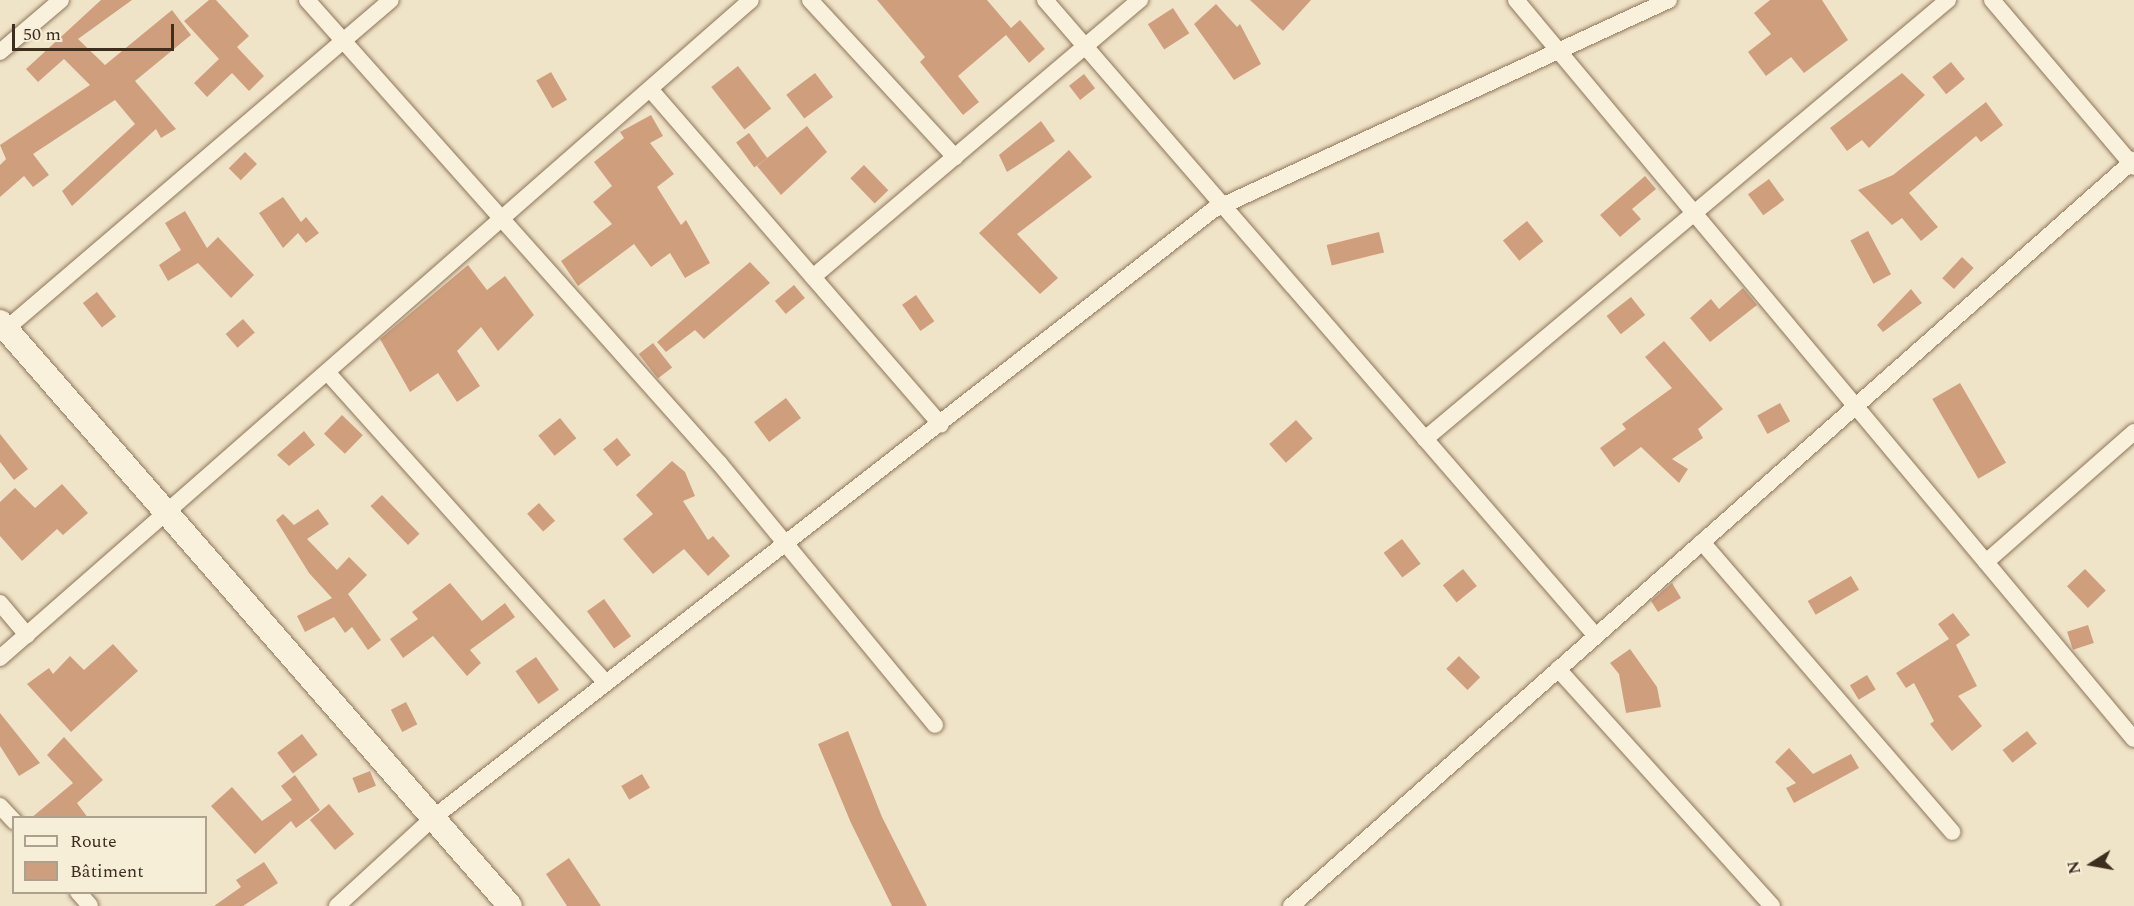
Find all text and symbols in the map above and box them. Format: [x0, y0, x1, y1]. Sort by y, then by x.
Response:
scale bar [15, 12, 177, 50]
text: 50 m [23, 21, 61, 48]
legend [12, 816, 207, 894]
text: Route [70, 828, 117, 855]
north arrow [2062, 834, 2122, 894]
text: Bâtiment [70, 858, 144, 885]
text: N [2061, 859, 2087, 876]

